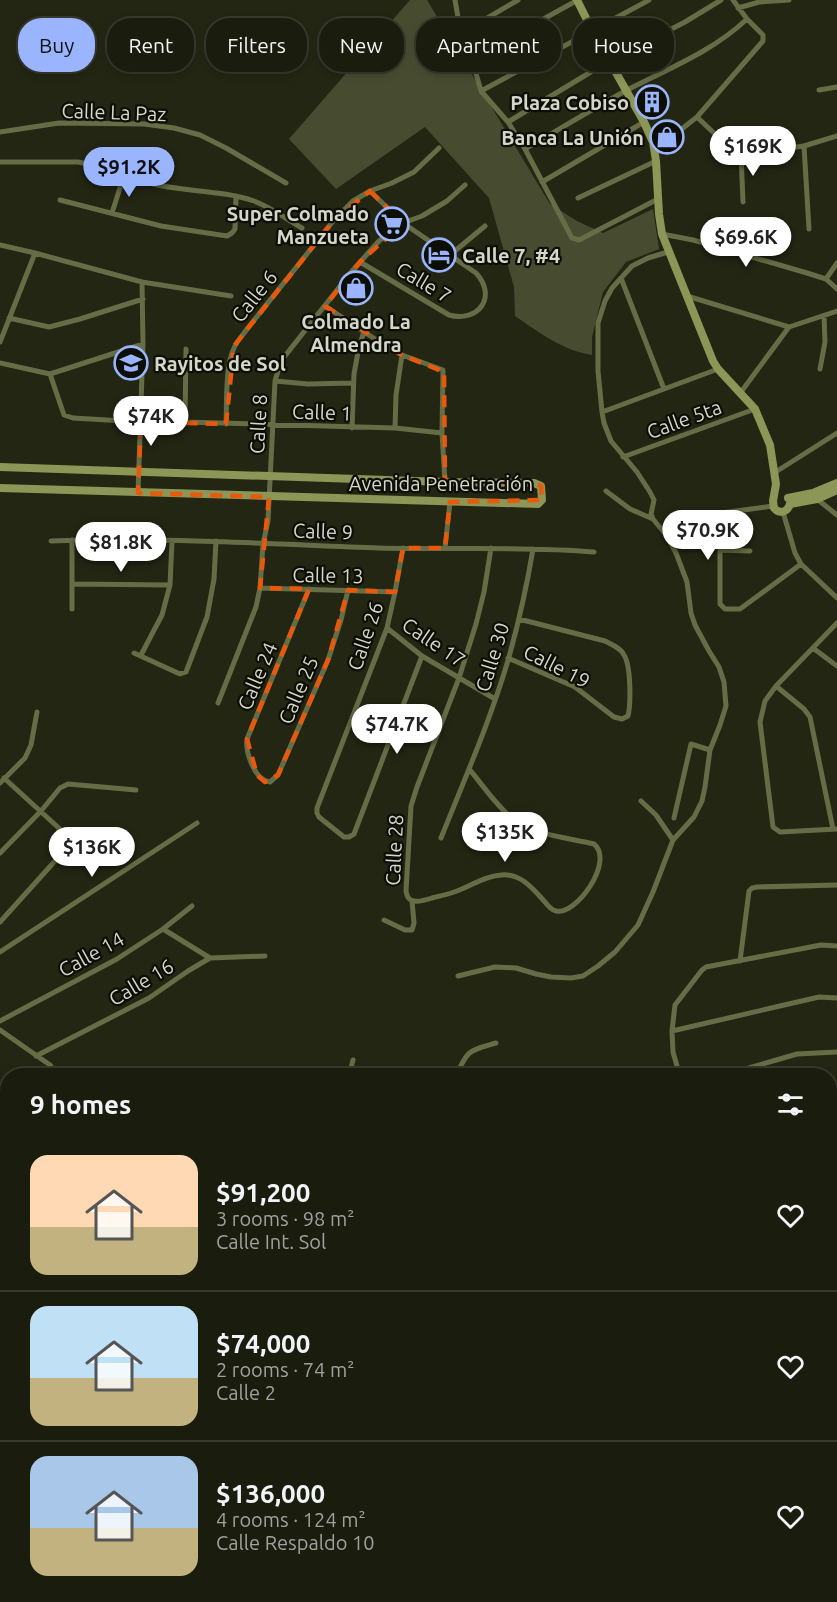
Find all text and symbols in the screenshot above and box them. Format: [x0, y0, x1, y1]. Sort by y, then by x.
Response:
chip: Buy [18, 18, 95, 72]
chip: Rent [107, 18, 194, 72]
chip: Filters [206, 18, 307, 72]
chip: New [319, 18, 404, 72]
chip: Apartment [416, 18, 561, 72]
chip: House [573, 18, 674, 72]
building icon: Plaza Cobiso [634, 84, 670, 120]
place label: Plaza Cobiso [510, 91, 629, 114]
street label: Calle La Paz [61, 99, 167, 125]
shop icon: Banca La Unión [649, 119, 685, 155]
place label: Banca La Unión [501, 126, 644, 149]
pin: $169K [711, 126, 795, 177]
text: $169K [724, 134, 782, 157]
pin: $91.2K [80, 147, 178, 198]
text: $91.2K [97, 155, 161, 178]
place label: Super Colmado Manzueta [227, 202, 369, 248]
supermarket icon: Super Colmado Manzueta [374, 206, 410, 242]
pin: $69.6K [697, 217, 795, 268]
text: $69.6K [714, 225, 778, 248]
hotel icon: Calle 7, #4 [421, 237, 457, 273]
place label: Calle 7, #4 [462, 244, 560, 267]
street label: Calle 7 [392, 257, 456, 307]
street label: Calle 6 [226, 265, 282, 327]
shop icon: Colmado La Almendra [338, 270, 374, 306]
place label: Colmado La Almendra [301, 310, 411, 356]
school or university icon: Rayitos de Sol [113, 345, 149, 381]
place label: Rayitos de Sol [154, 352, 286, 375]
street label: Calle 8 [245, 393, 271, 455]
street label: Calle 5ta [643, 395, 725, 443]
pin: $74K [115, 396, 187, 447]
street label: Calle 1 [292, 399, 352, 425]
text: $74K [127, 404, 175, 427]
street label: Avenida Penetración [349, 472, 533, 495]
pin: $70.9K [659, 510, 757, 561]
street label: Calle 9 [293, 518, 353, 544]
text: $70.9K [676, 518, 740, 541]
pin: $81.8K [72, 522, 170, 573]
text: $81.8K [89, 530, 153, 553]
street label: Calle 13 [292, 563, 364, 587]
street label: Calle 26 [343, 599, 387, 673]
street label: Calle 17 [398, 613, 470, 671]
street label: Calle 30 [471, 620, 513, 694]
street label: Calle 24 [232, 639, 282, 713]
street label: Calle 19 [520, 640, 594, 692]
street label: Calle 25 [273, 653, 323, 727]
pin: $74.7K [348, 704, 446, 755]
text: $74.7K [365, 712, 429, 735]
pin: $135K [463, 812, 547, 863]
street label: Calle 28 [381, 814, 407, 886]
text: $135K [476, 820, 534, 843]
pin: $136K [50, 827, 134, 878]
text: $136K [63, 835, 121, 858]
street label: Calle 14 [54, 927, 128, 981]
street label: Calle 16 [105, 954, 177, 1010]
icon: filters [774, 1088, 807, 1121]
text: 9 homes [30, 1090, 131, 1119]
text: $91,200 [216, 1178, 310, 1207]
icon: home [78, 1179, 150, 1251]
icon: heart [774, 1199, 807, 1232]
text: 3 rooms · 98 m² [216, 1207, 354, 1230]
text: Calle Int. Sol [216, 1230, 326, 1253]
text: $74,000 [216, 1329, 310, 1358]
icon: home [78, 1330, 150, 1402]
icon: heart [774, 1350, 807, 1383]
text: 2 rooms · 74 m² [216, 1358, 354, 1381]
text: Calle 2 [216, 1381, 276, 1404]
text: $136,000 [216, 1479, 325, 1508]
icon: home [78, 1480, 150, 1552]
icon: heart [774, 1500, 807, 1533]
text: 4 rooms · 124 m² [216, 1508, 366, 1531]
text: Calle Respaldo 10 [216, 1531, 375, 1554]

